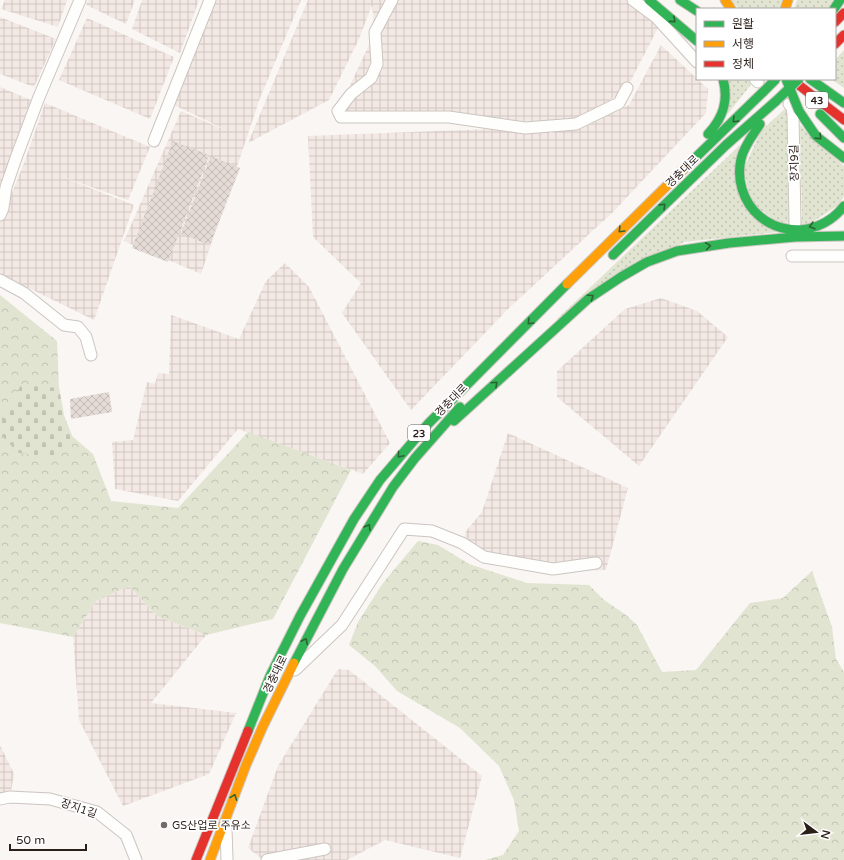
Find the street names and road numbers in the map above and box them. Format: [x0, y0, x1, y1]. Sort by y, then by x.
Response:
road number: 43 [806, 92, 828, 108]
street label: 장지9길 [788, 144, 801, 182]
street label: 경충대로 [663, 153, 701, 190]
street label: 경충대로 [433, 381, 470, 419]
road number: 23 [408, 425, 430, 441]
street label: 경충대로 [261, 653, 290, 695]
street label: 장지1길 [59, 796, 99, 821]

